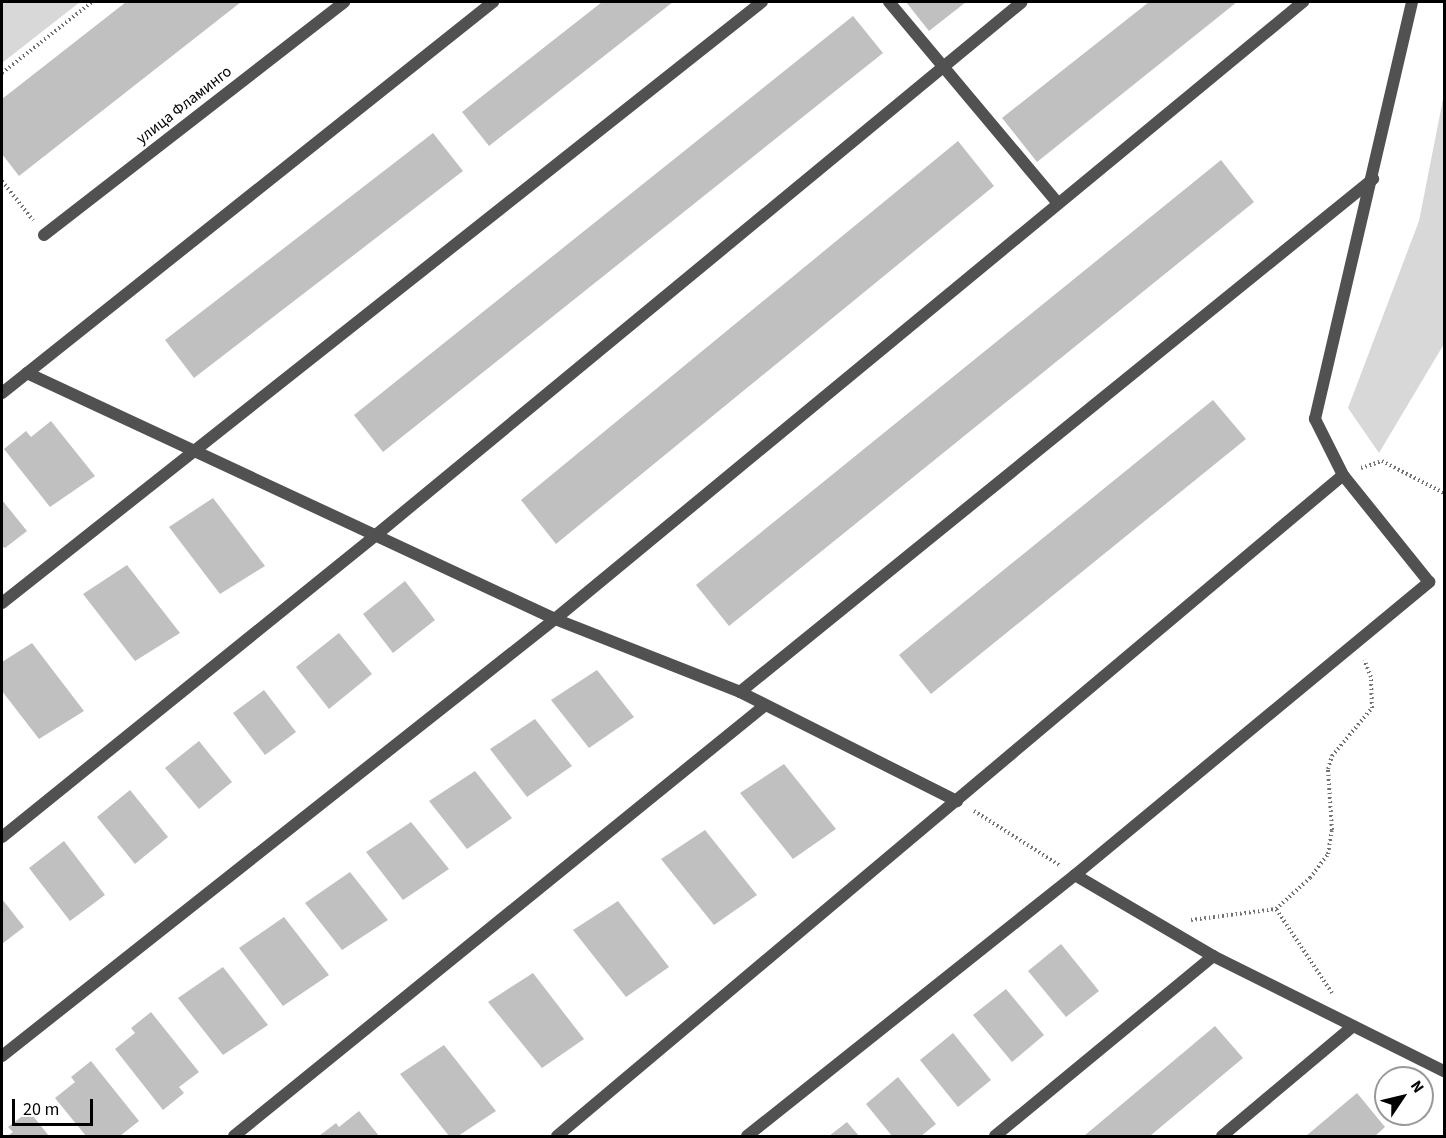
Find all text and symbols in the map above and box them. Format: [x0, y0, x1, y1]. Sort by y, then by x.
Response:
street label: улица Фламинго [132, 62, 236, 148]
north arrow [1374, 1066, 1434, 1126]
text: N [1405, 1076, 1429, 1097]
scale bar [15, 1087, 96, 1125]
text: 20 m [23, 1097, 59, 1122]

